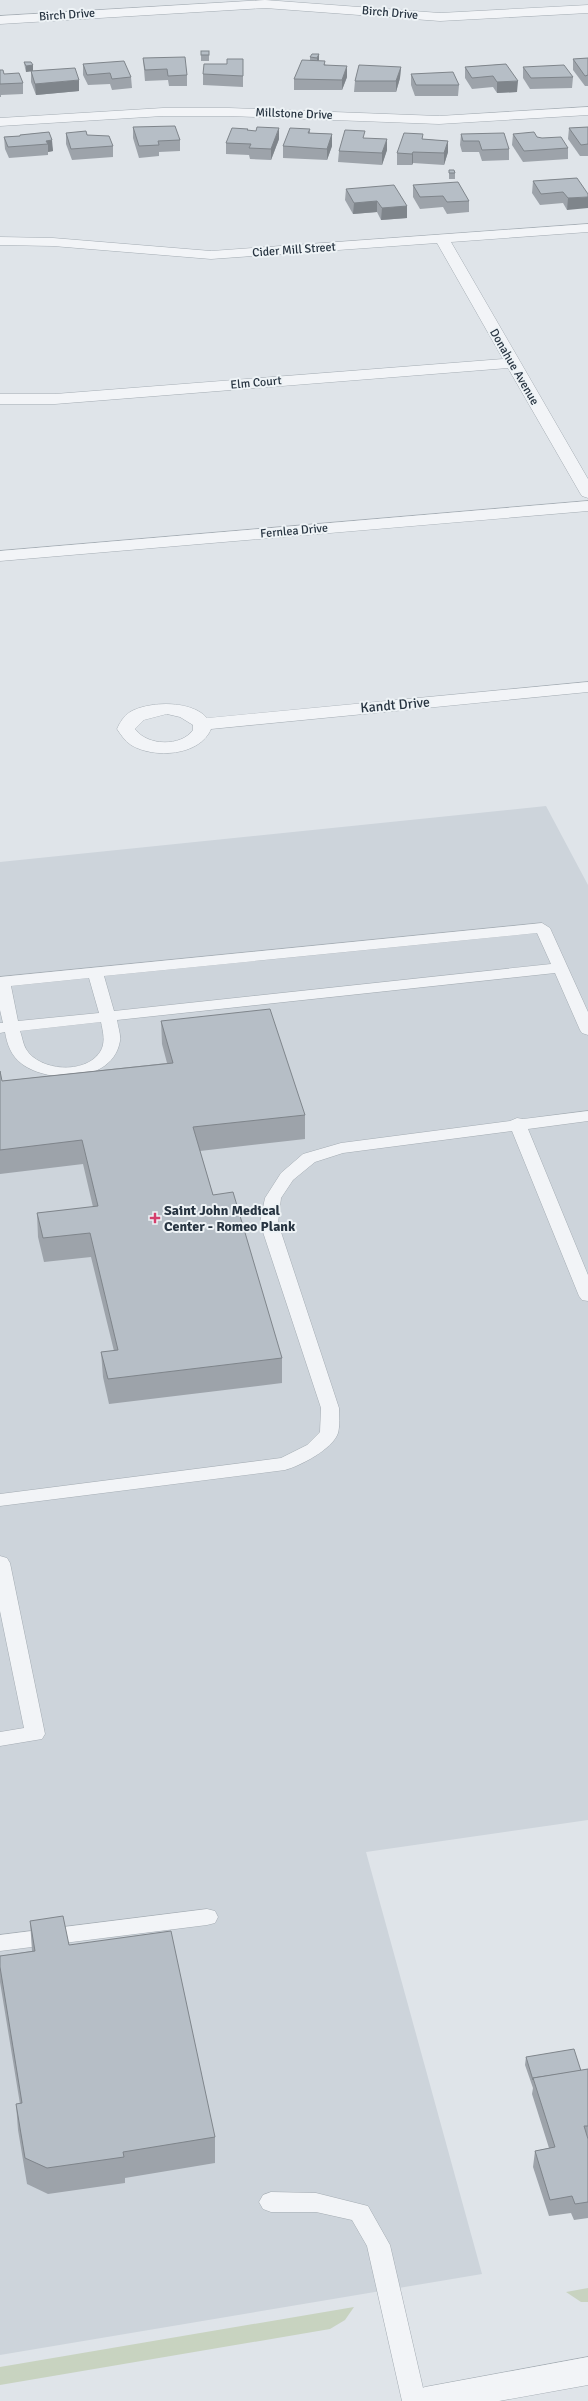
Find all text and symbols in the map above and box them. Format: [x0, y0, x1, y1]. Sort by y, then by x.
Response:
street label: Birch Drive [361, 3, 419, 23]
street label: Birch Drive [38, 6, 96, 24]
street label: Millstone Drive [255, 105, 333, 123]
street label: Cider Mill Street [252, 240, 336, 260]
street label: Donahue Avenue [486, 326, 542, 408]
street label: Elm Court [230, 373, 282, 393]
street label: Fernlea Drive [260, 521, 328, 541]
street label: Kandt Drive [359, 693, 431, 717]
place label: Saint John Medical Center - Romeo Plank [164, 1202, 296, 1235]
marker: Saint John Medical Center - Romeo Plank [149, 1212, 161, 1224]

